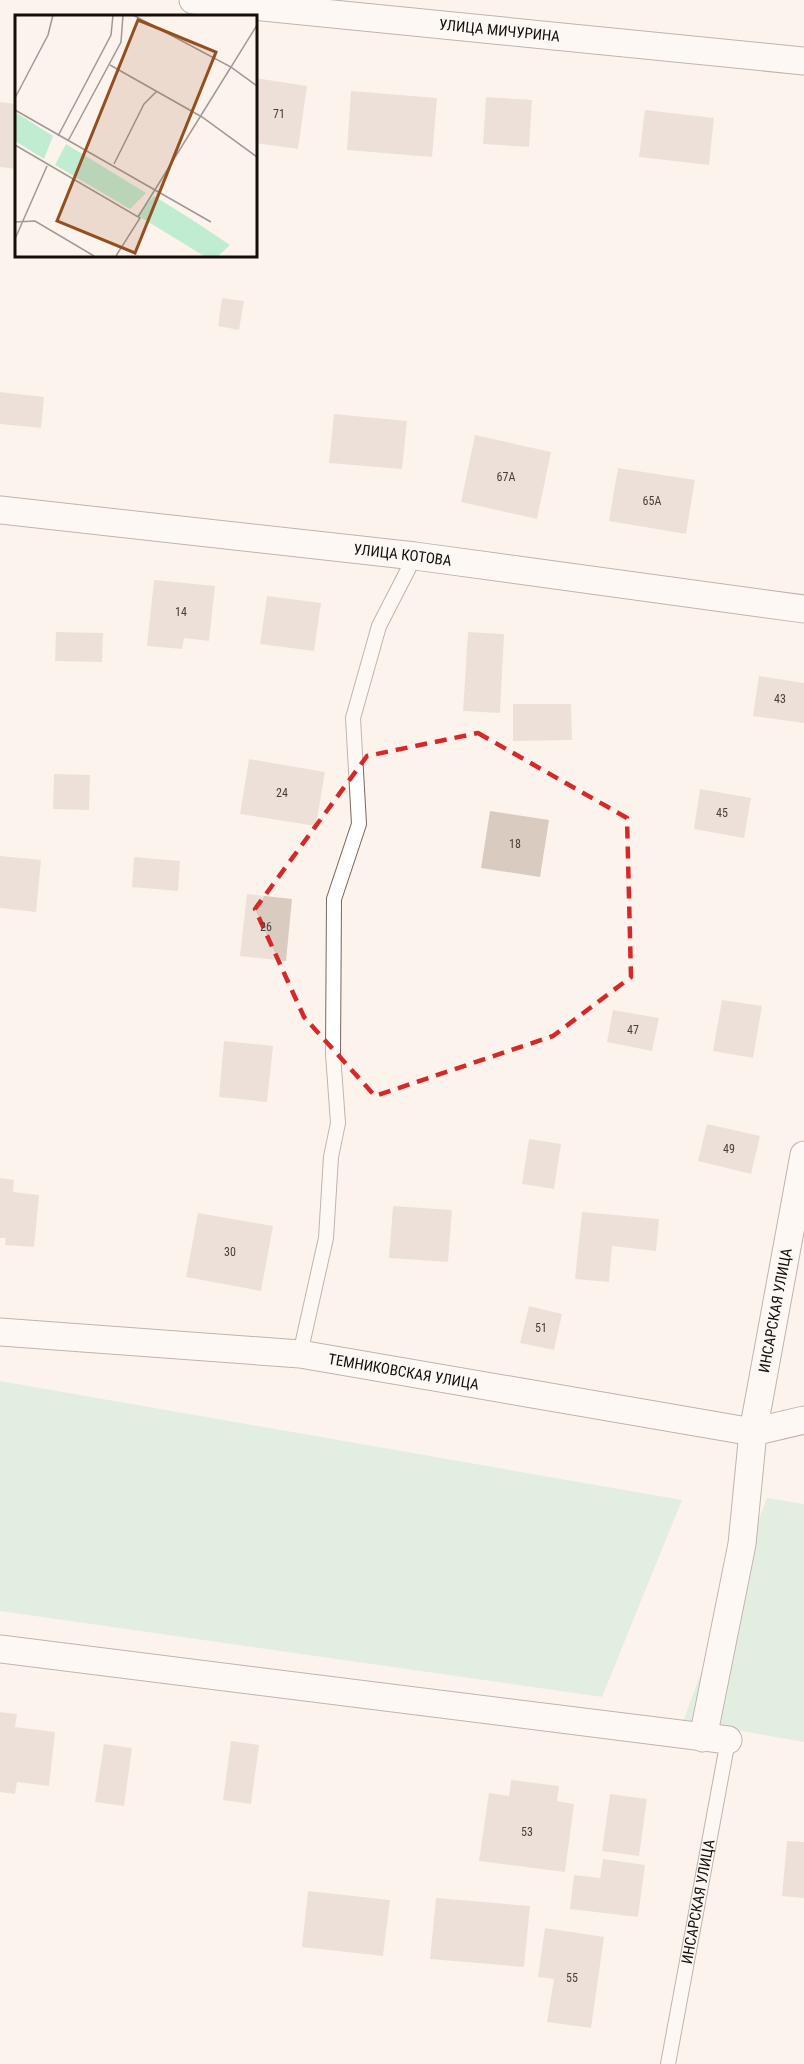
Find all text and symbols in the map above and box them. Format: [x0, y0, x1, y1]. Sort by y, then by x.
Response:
inset map [15, 15, 256, 256]
street label: УЛИЦА МИЧУРИНА [438, 16, 561, 46]
house number: 71 [273, 107, 285, 121]
house number: 67А [497, 470, 515, 484]
house number: 65А [643, 494, 661, 508]
street label: УЛИЦА КОТОВА [352, 540, 453, 570]
house number: 14 [175, 605, 187, 619]
house number: 43 [774, 692, 786, 706]
house number: 24 [276, 786, 288, 800]
house number: 45 [716, 806, 728, 820]
house number: 18 [509, 837, 521, 851]
house number: 26 [260, 920, 272, 934]
house number: 47 [627, 1023, 639, 1037]
house number: 49 [723, 1142, 735, 1156]
house number: 30 [224, 1245, 236, 1259]
street label: ИНСАРСКАЯ УЛИЦА [755, 1246, 796, 1374]
house number: 51 [535, 1321, 547, 1335]
street label: ТЕМНИКОВСКАЯ УЛИЦА [327, 1350, 481, 1394]
house number: 53 [521, 1825, 533, 1839]
street label: ИНСАРСКАЯ УЛИЦА [678, 1838, 718, 1966]
house number: 55 [566, 1971, 578, 1985]

